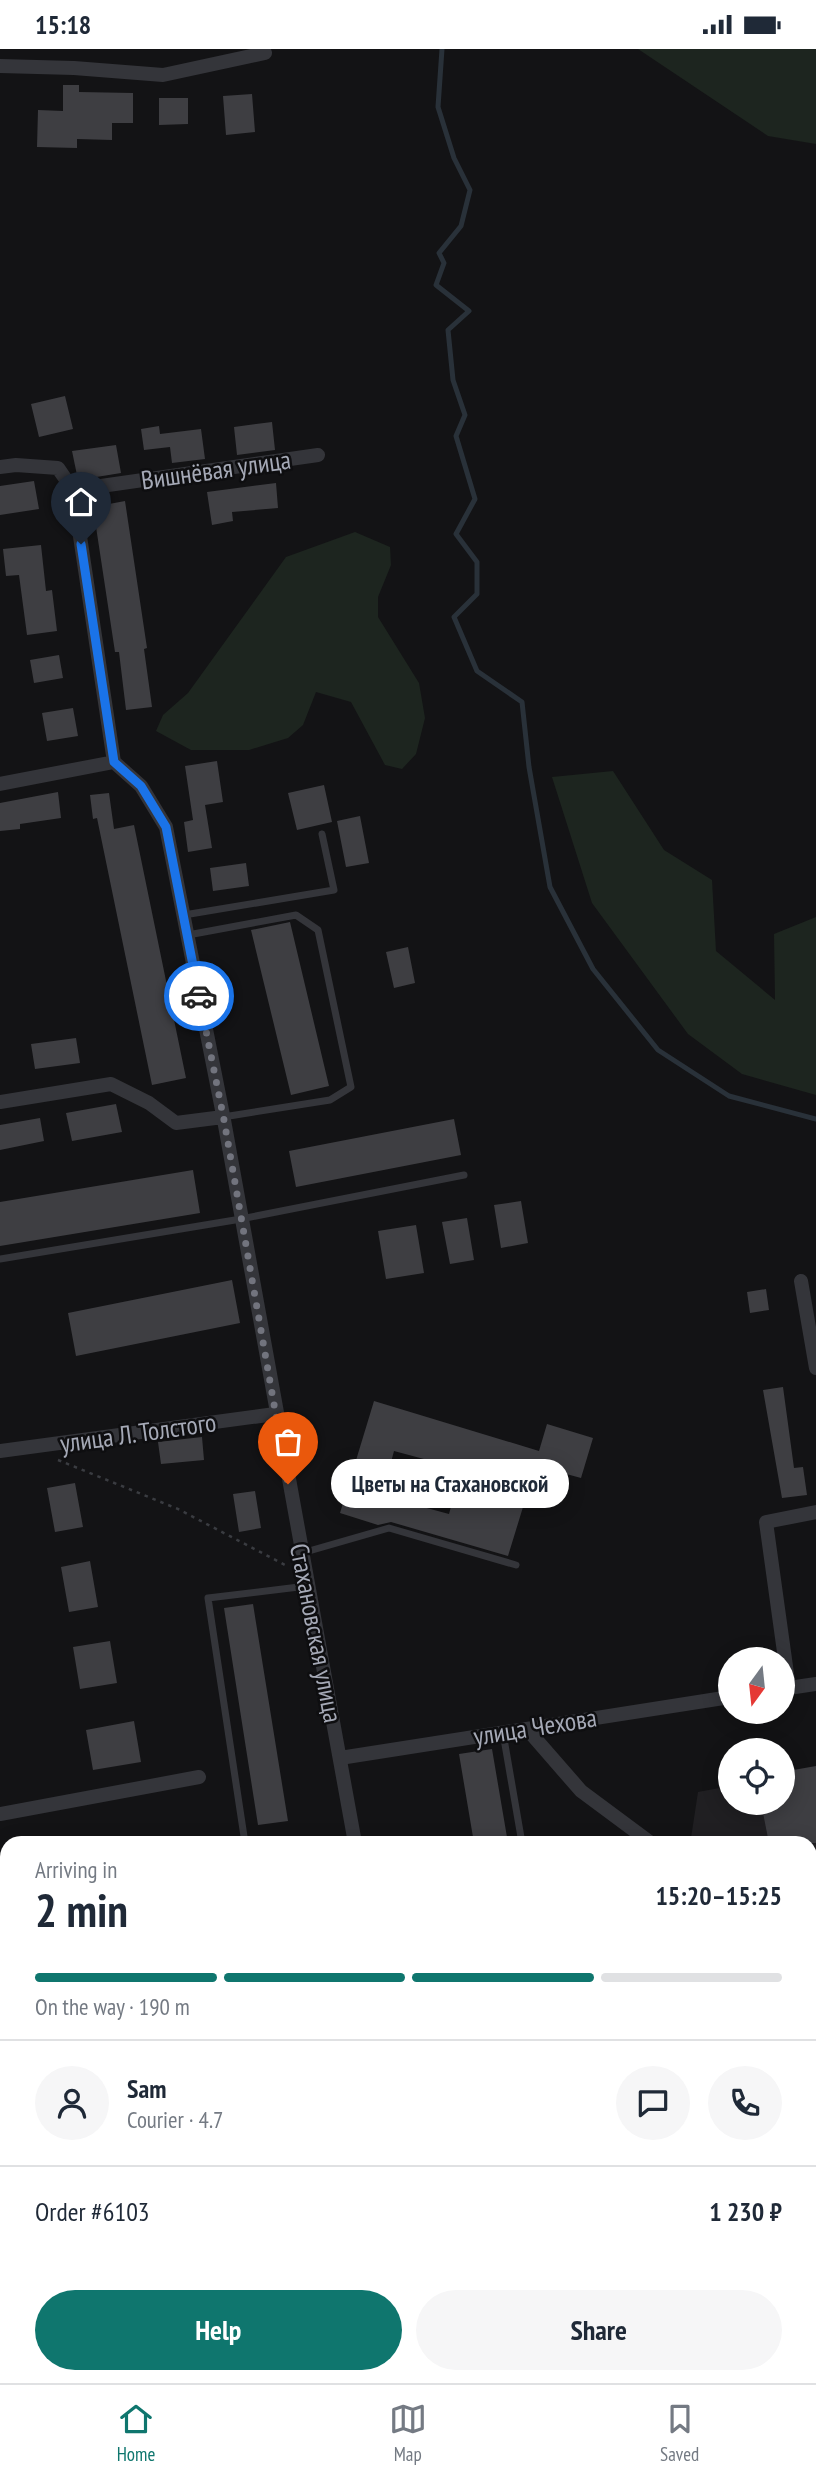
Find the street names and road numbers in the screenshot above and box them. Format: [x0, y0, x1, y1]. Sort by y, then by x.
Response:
street label: Вишнёвая улица [139, 443, 293, 496]
street label: улица Л. Толстого [58, 1405, 218, 1460]
street label: Стахановская улица [283, 1540, 350, 1725]
street label: улица Чехова [471, 1700, 599, 1753]

